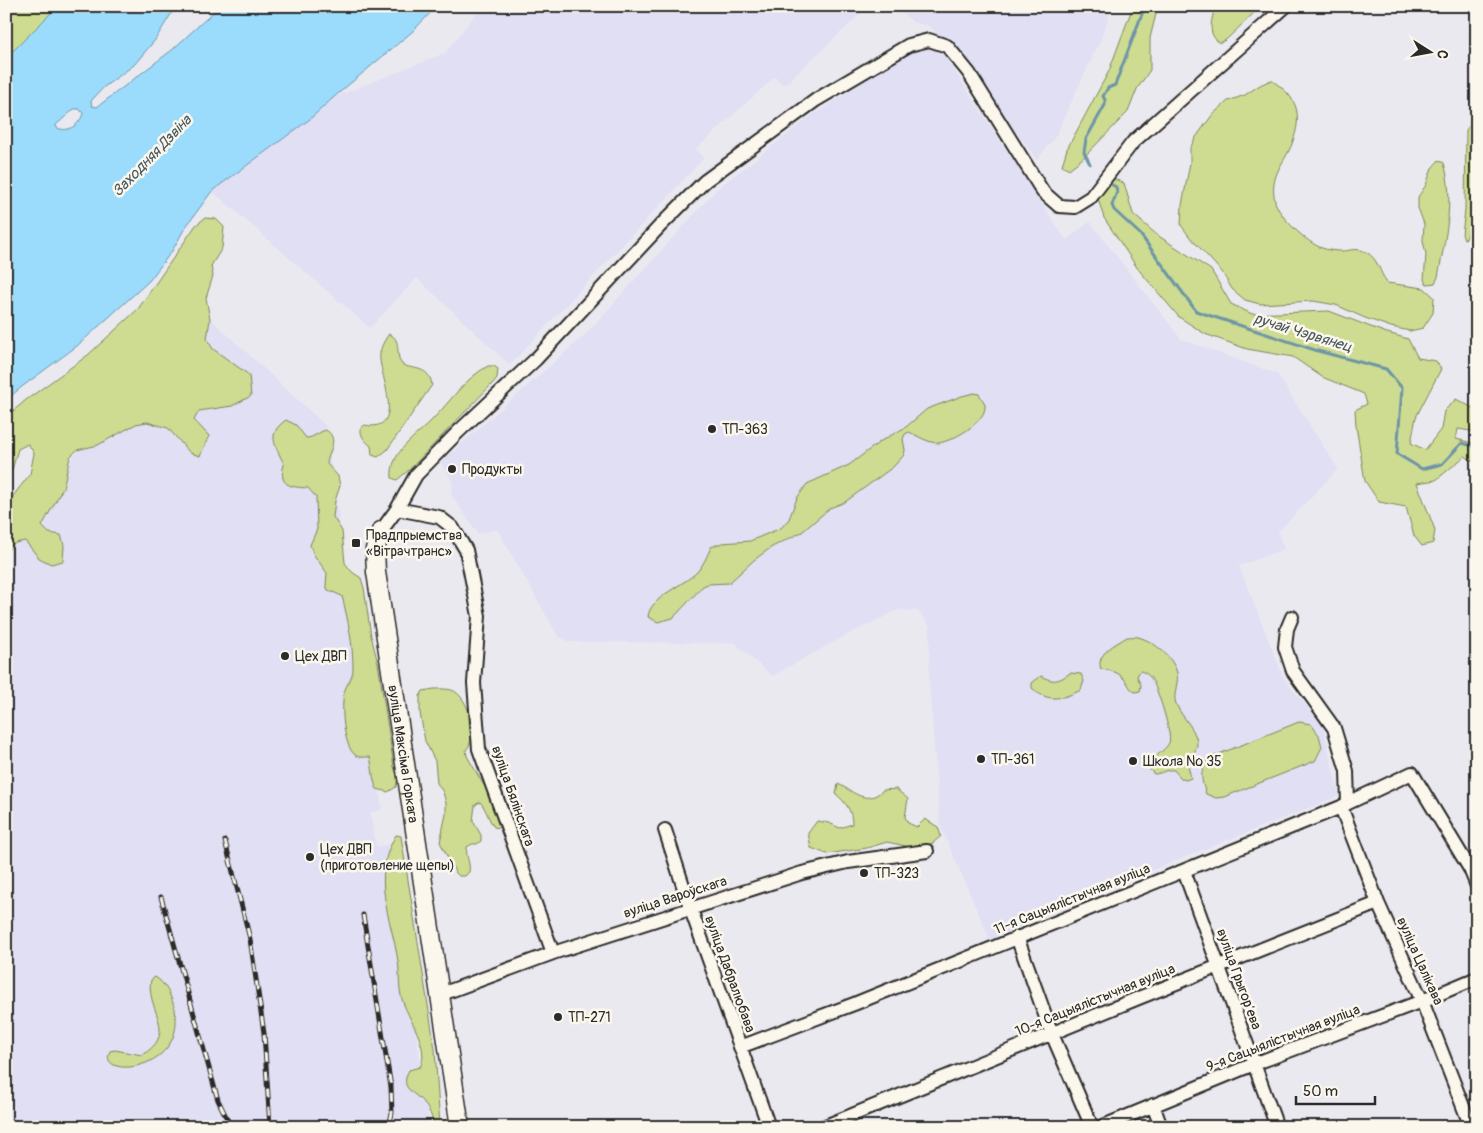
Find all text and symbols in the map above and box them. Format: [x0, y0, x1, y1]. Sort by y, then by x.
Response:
north arrow [1406, 28, 1456, 78]
text: С [1433, 49, 1451, 61]
water label: Заходняя Дзвіна [108, 111, 196, 201]
water label: ручай Чэрвянец [1252, 309, 1355, 357]
place label: ТП-363 [722, 421, 768, 438]
marker: ТП-363 [706, 423, 718, 435]
place label: Продукты [462, 461, 522, 478]
marker: Продукты [446, 463, 458, 475]
place label: Прадпрыемства «Вітрачтранс» [366, 527, 462, 560]
marker: Прадпрыемства «Вітрачтранс» [350, 537, 362, 549]
place label: Цех ДВП [295, 648, 347, 665]
marker: Цех ДВП [279, 650, 291, 662]
street label: вуліца Максіма Горкага [385, 684, 422, 824]
street label: вуліца Бялінскага [488, 744, 538, 848]
place label: ТП-361 [991, 751, 1035, 768]
marker: ТП-361 [975, 753, 987, 765]
place label: Школа № 35 [1143, 753, 1222, 770]
marker: Школа № 35 [1127, 755, 1139, 767]
place label: Цех ДВП (приготовление щепы) [320, 841, 455, 874]
marker: Цех ДВП (приготовление щепы) [304, 851, 316, 863]
street label: 11-я Сацыялістычная вуліца [991, 860, 1153, 938]
place label: ТП-323 [874, 865, 919, 882]
marker: ТП-323 [858, 867, 870, 879]
street label: вуліца Вароўскага [621, 872, 729, 922]
street label: вуліца Дабралюбава [701, 913, 759, 1035]
street label: вуліца Цалікава [1393, 914, 1447, 1008]
street label: вуліца Грыгорʼева [1213, 926, 1265, 1032]
street label: 10-я Сацыялістычная вуліца [1013, 960, 1177, 1040]
street label: 9-я Сацыялістычная вуліца [1204, 1001, 1362, 1075]
place label: ТП-271 [568, 1009, 611, 1026]
marker: ТП-271 [552, 1011, 564, 1023]
scale bar [1296, 1073, 1374, 1105]
text: 50 m [1303, 1082, 1338, 1101]

